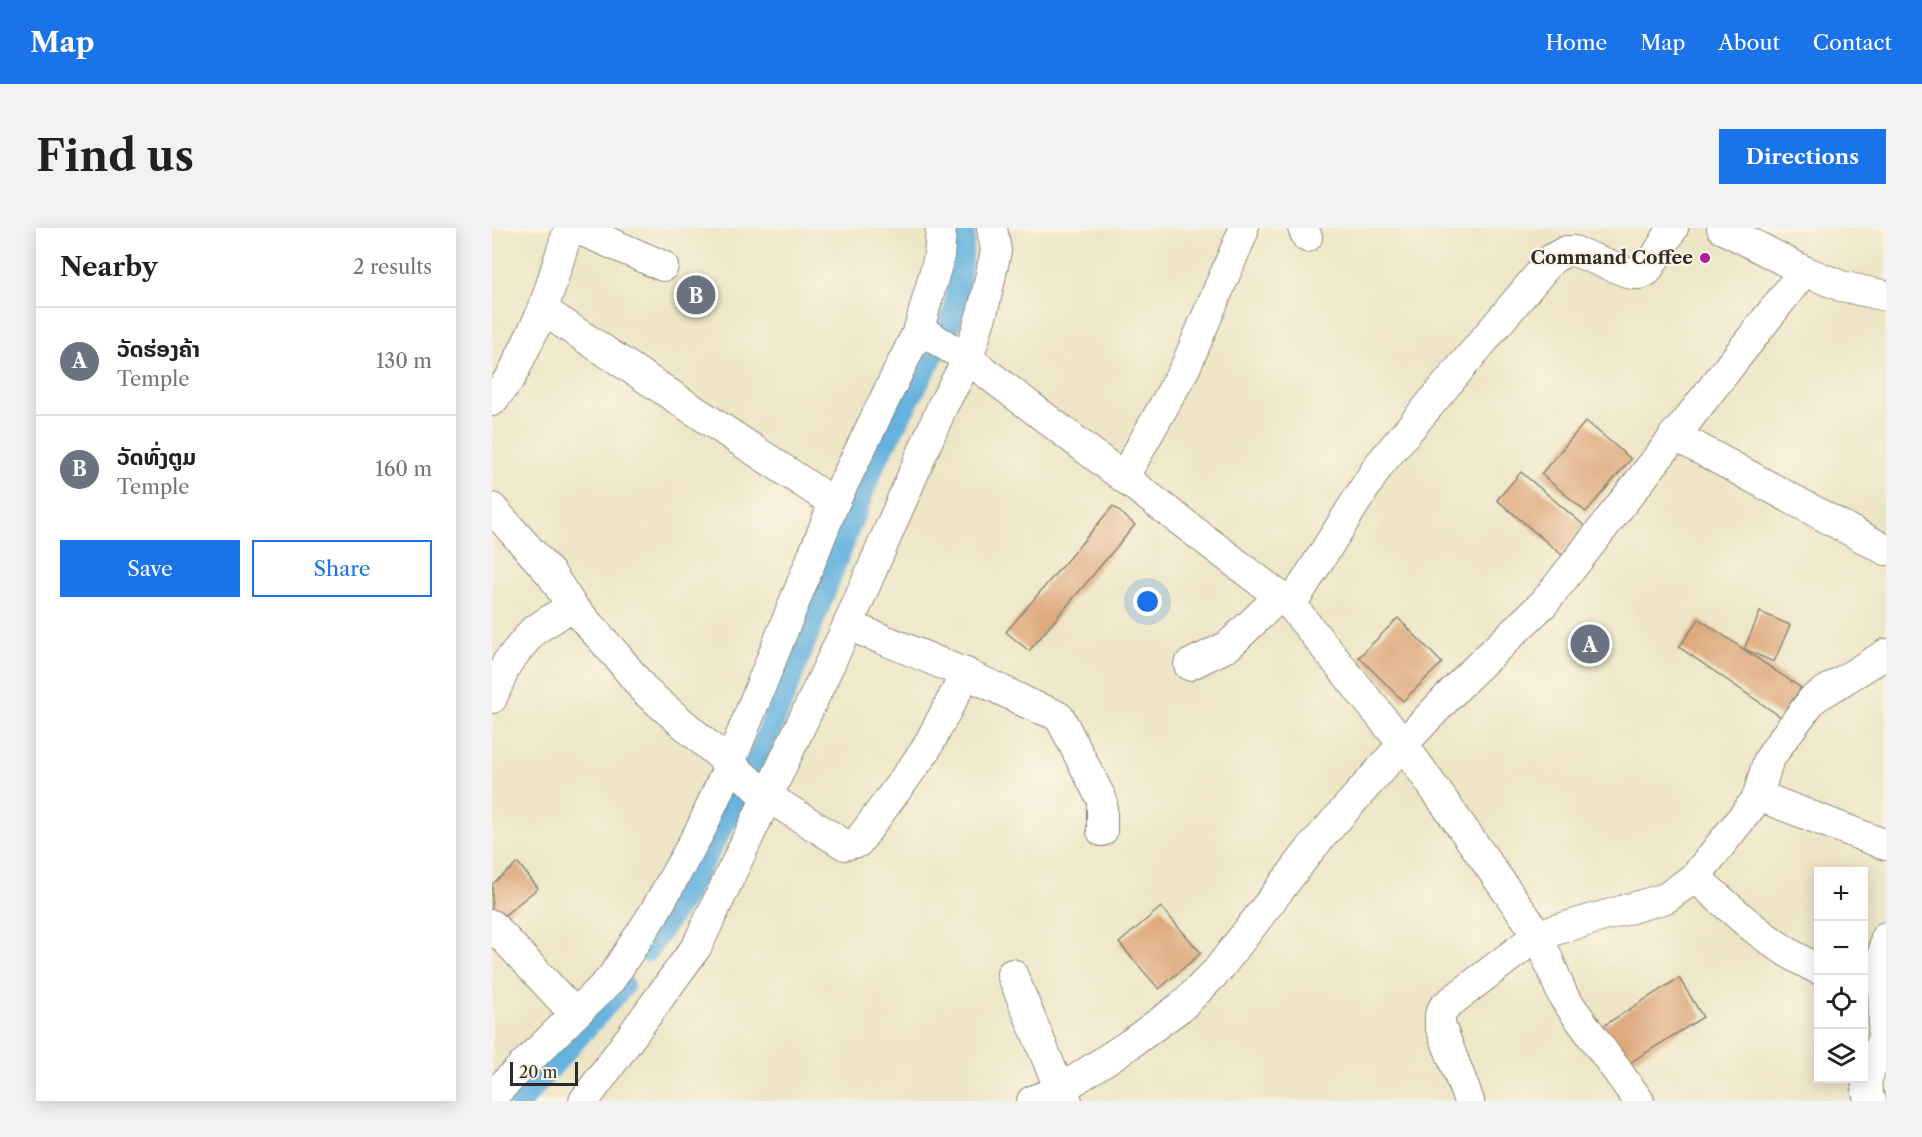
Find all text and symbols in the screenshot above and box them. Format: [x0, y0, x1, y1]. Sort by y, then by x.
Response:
text: Map [30, 25, 94, 59]
text: Home [1546, 30, 1607, 55]
text: Map [1640, 30, 1685, 55]
text: About [1718, 30, 1780, 55]
text: Contact [1813, 30, 1892, 55]
button: Directions [1719, 129, 1886, 184]
text: Find us [36, 130, 194, 182]
place label: Command Coffee [1530, 247, 1693, 269]
text: Nearby [60, 251, 158, 283]
marker: Command Coffee [1698, 251, 1712, 265]
text: 2 results [353, 255, 432, 279]
pin: B [676, 272, 716, 318]
text: ວັດຮ່ອງຄ້າ [117, 336, 200, 363]
text: A [72, 349, 87, 373]
text: 130 m [376, 349, 432, 373]
text: Temple [117, 367, 189, 391]
text: ວັດທົ່ງຕູມ [117, 444, 196, 471]
text: B [72, 457, 87, 481]
text: 160 m [375, 457, 432, 481]
text: Temple [117, 475, 189, 499]
button: Save [60, 540, 240, 597]
button: Share [252, 540, 432, 597]
your location [1133, 587, 1162, 616]
pin: A [1570, 622, 1610, 666]
map controls [1814, 867, 1868, 1083]
button: + [1814, 867, 1868, 921]
button: − [1814, 921, 1868, 975]
button: locate [1814, 975, 1868, 1029]
button: layers [1814, 1029, 1868, 1083]
scale bar [510, 1059, 578, 1086]
text: 20 m [519, 1062, 558, 1082]

